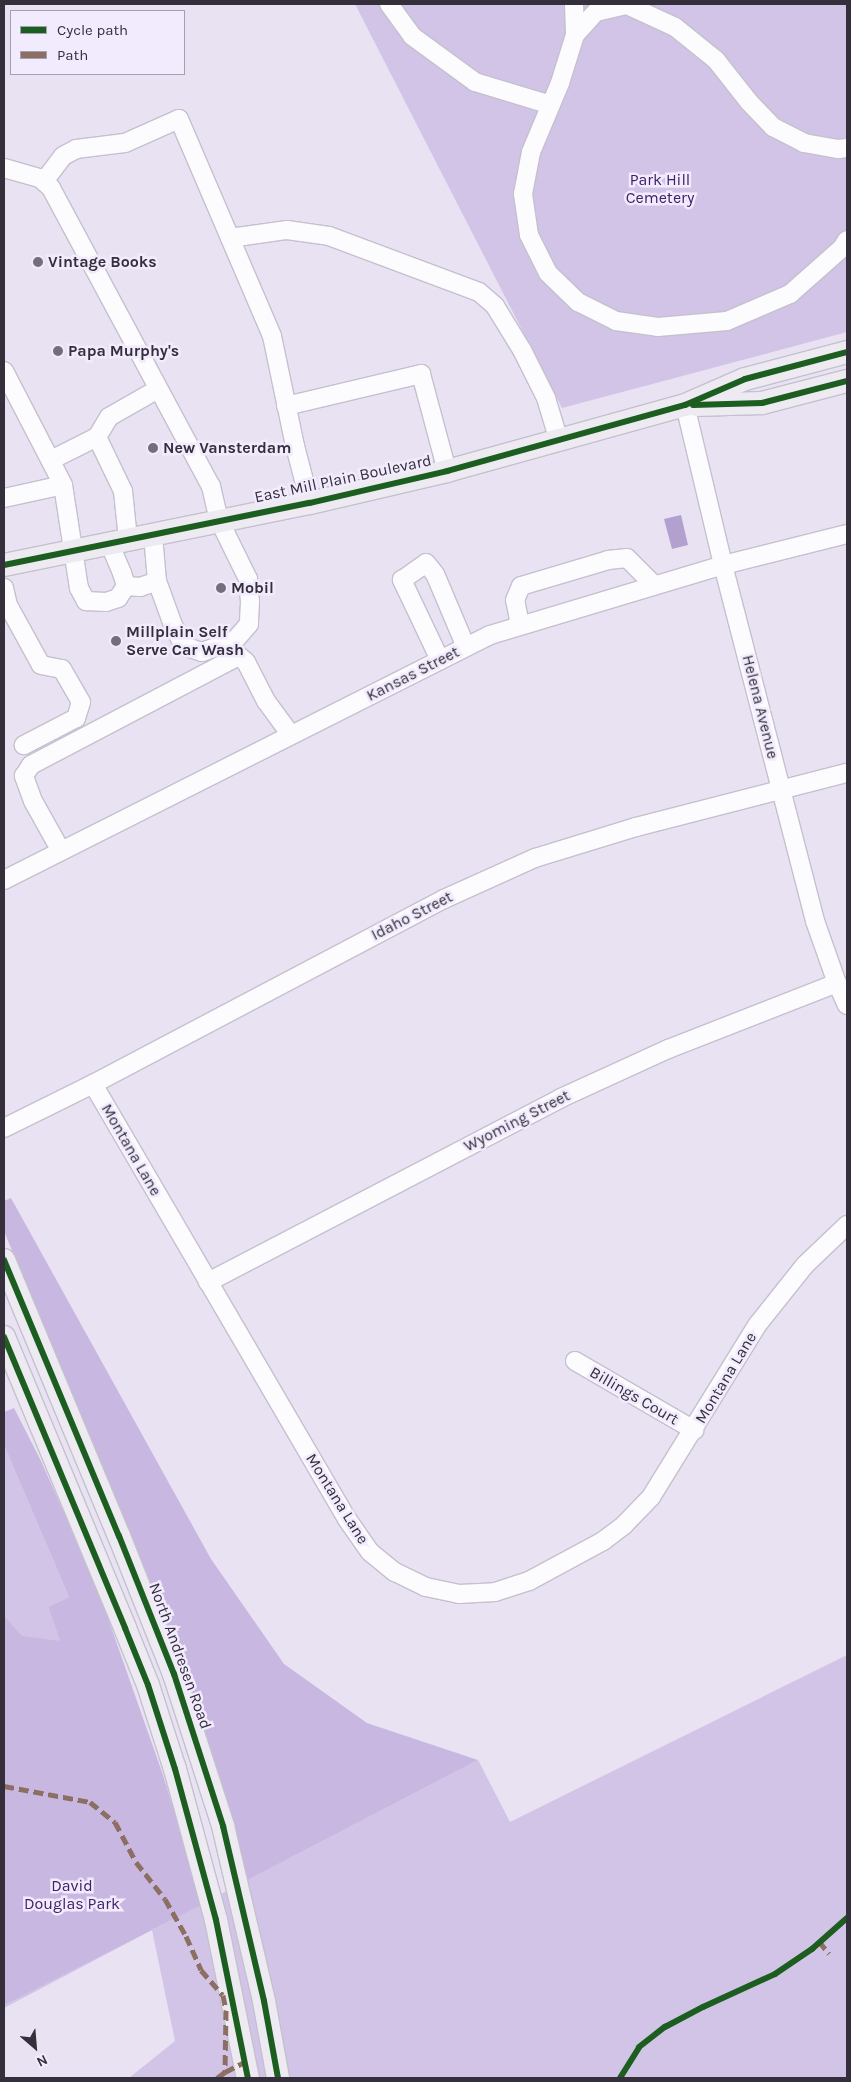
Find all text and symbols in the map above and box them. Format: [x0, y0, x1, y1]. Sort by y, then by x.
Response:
legend [10, 10, 185, 75]
text: Cycle path [57, 21, 128, 39]
text: Path [57, 46, 88, 64]
park label: Park Hill Cemetery [626, 170, 694, 208]
place label: Vintage Books [48, 252, 157, 272]
marker: Vintage Books [32, 256, 44, 268]
place label: Papa Murphy's [68, 341, 179, 361]
marker: Papa Murphy's [52, 345, 64, 357]
place label: New Vansterdam [163, 438, 291, 458]
marker: New Vansterdam [147, 442, 159, 454]
street label: East Mill Plain Boulevard [253, 451, 433, 507]
place label: Mobil [231, 578, 274, 598]
marker: Mobil [215, 582, 227, 594]
place label: Millplain Self Serve Car Wash [126, 622, 244, 660]
marker: Millplain Self Serve Car Wash [110, 635, 122, 647]
street label: Kansas Street [363, 642, 463, 706]
street label: Helena Avenue [738, 653, 782, 761]
street label: Idaho Street [368, 887, 456, 945]
street label: Wyoming Street [461, 1086, 573, 1156]
street label: Montana Lane [97, 1101, 165, 1199]
street label: Montana Lane [691, 1329, 761, 1427]
street label: Billings Court [586, 1363, 682, 1429]
street label: Montana Lane [302, 1450, 372, 1548]
street label: North Andresen Road [145, 1580, 215, 1732]
park label: David Douglas Park [24, 1876, 120, 1914]
north arrow [10, 2022, 60, 2072]
text: N [34, 2051, 50, 2071]

